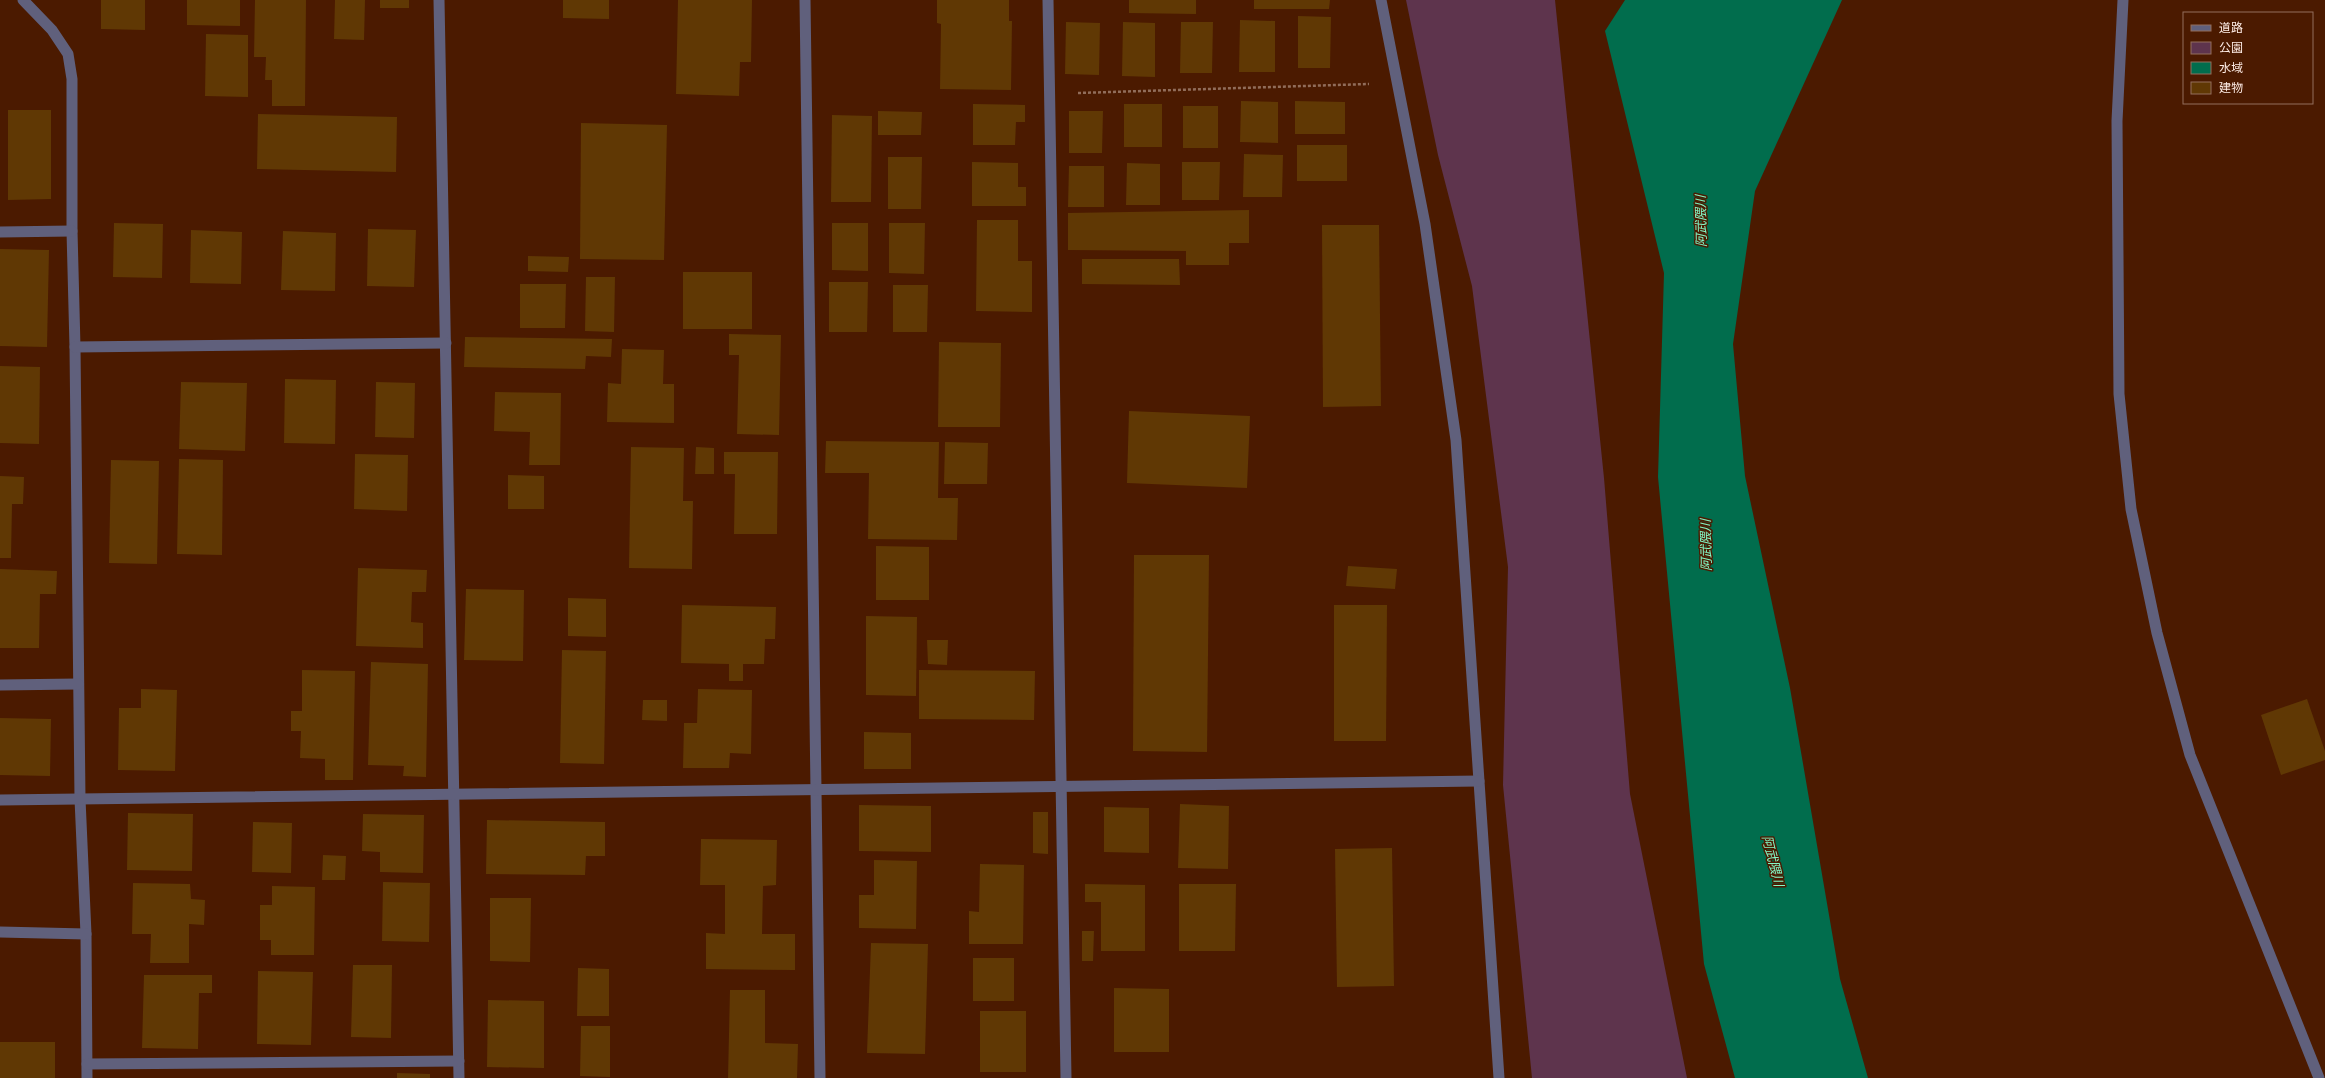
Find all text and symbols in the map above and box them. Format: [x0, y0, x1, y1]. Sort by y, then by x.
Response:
legend [2183, 12, 2313, 104]
text: 道路 [2219, 20, 2243, 35]
text: 公園 [2219, 40, 2243, 55]
text: 水域 [2219, 60, 2243, 75]
text: 建物 [2219, 80, 2243, 95]
water label: 阿武隈川 [1692, 193, 1710, 247]
water label: 阿武隈川 [1697, 517, 1715, 571]
water label: 阿武隈川 [1758, 834, 1788, 890]

